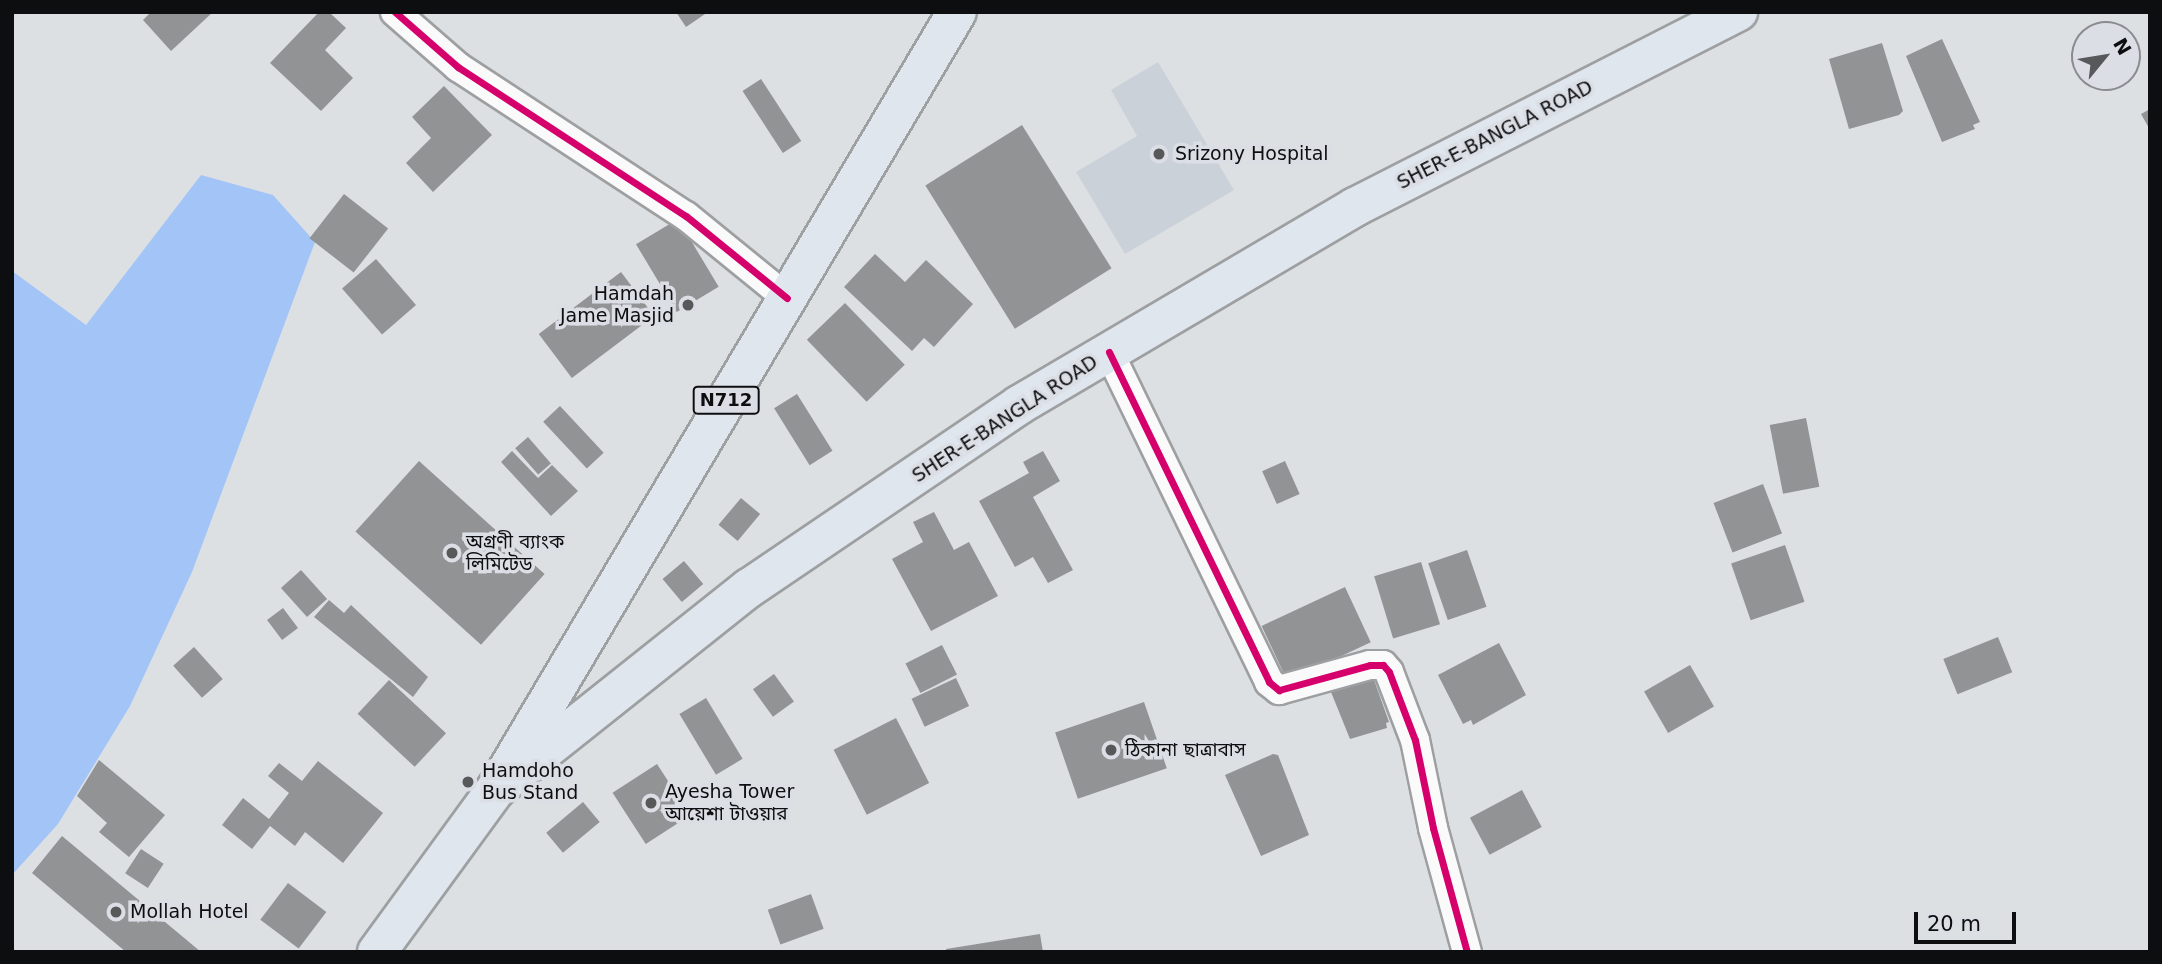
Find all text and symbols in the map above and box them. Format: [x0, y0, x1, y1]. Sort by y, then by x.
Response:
north arrow [2071, 21, 2141, 91]
text: N [2109, 34, 2136, 59]
street label: SHER-E-BANGLA ROAD [1393, 76, 1597, 194]
place label: Srizony Hospital [1175, 143, 1329, 165]
marker: Srizony Hospital [1149, 144, 1169, 164]
place label: Hamdah Jame Masjid [560, 283, 674, 327]
marker: Hamdah Jame Masjid [680, 297, 696, 313]
street label: SHER-E-BANGLA ROAD [908, 351, 1102, 487]
road number: N712 [691, 386, 761, 414]
place label: অগ্রণী ব্যাংক লিমিটেড [466, 531, 564, 575]
marker: অগ্রণী ব্যাংক লিমিটেড [444, 545, 460, 561]
place label: ঠিকানা ছাত্রাবাস [1125, 739, 1246, 761]
marker: ঠিকানা ছাত্রাবাস [1103, 742, 1119, 758]
place label: Hamdoho Bus Stand [482, 760, 578, 804]
marker: Hamdoho Bus Stand [460, 774, 476, 790]
place label: Ayesha Tower আয়েশা টাওয়ার [665, 781, 794, 825]
marker: Ayesha Tower আয়েশা টাওয়ার [643, 795, 659, 811]
scale bar [1917, 898, 2018, 942]
place label: Mollah Hotel [130, 901, 249, 923]
marker: Mollah Hotel [108, 904, 124, 920]
text: 20 m [1927, 912, 1981, 936]

